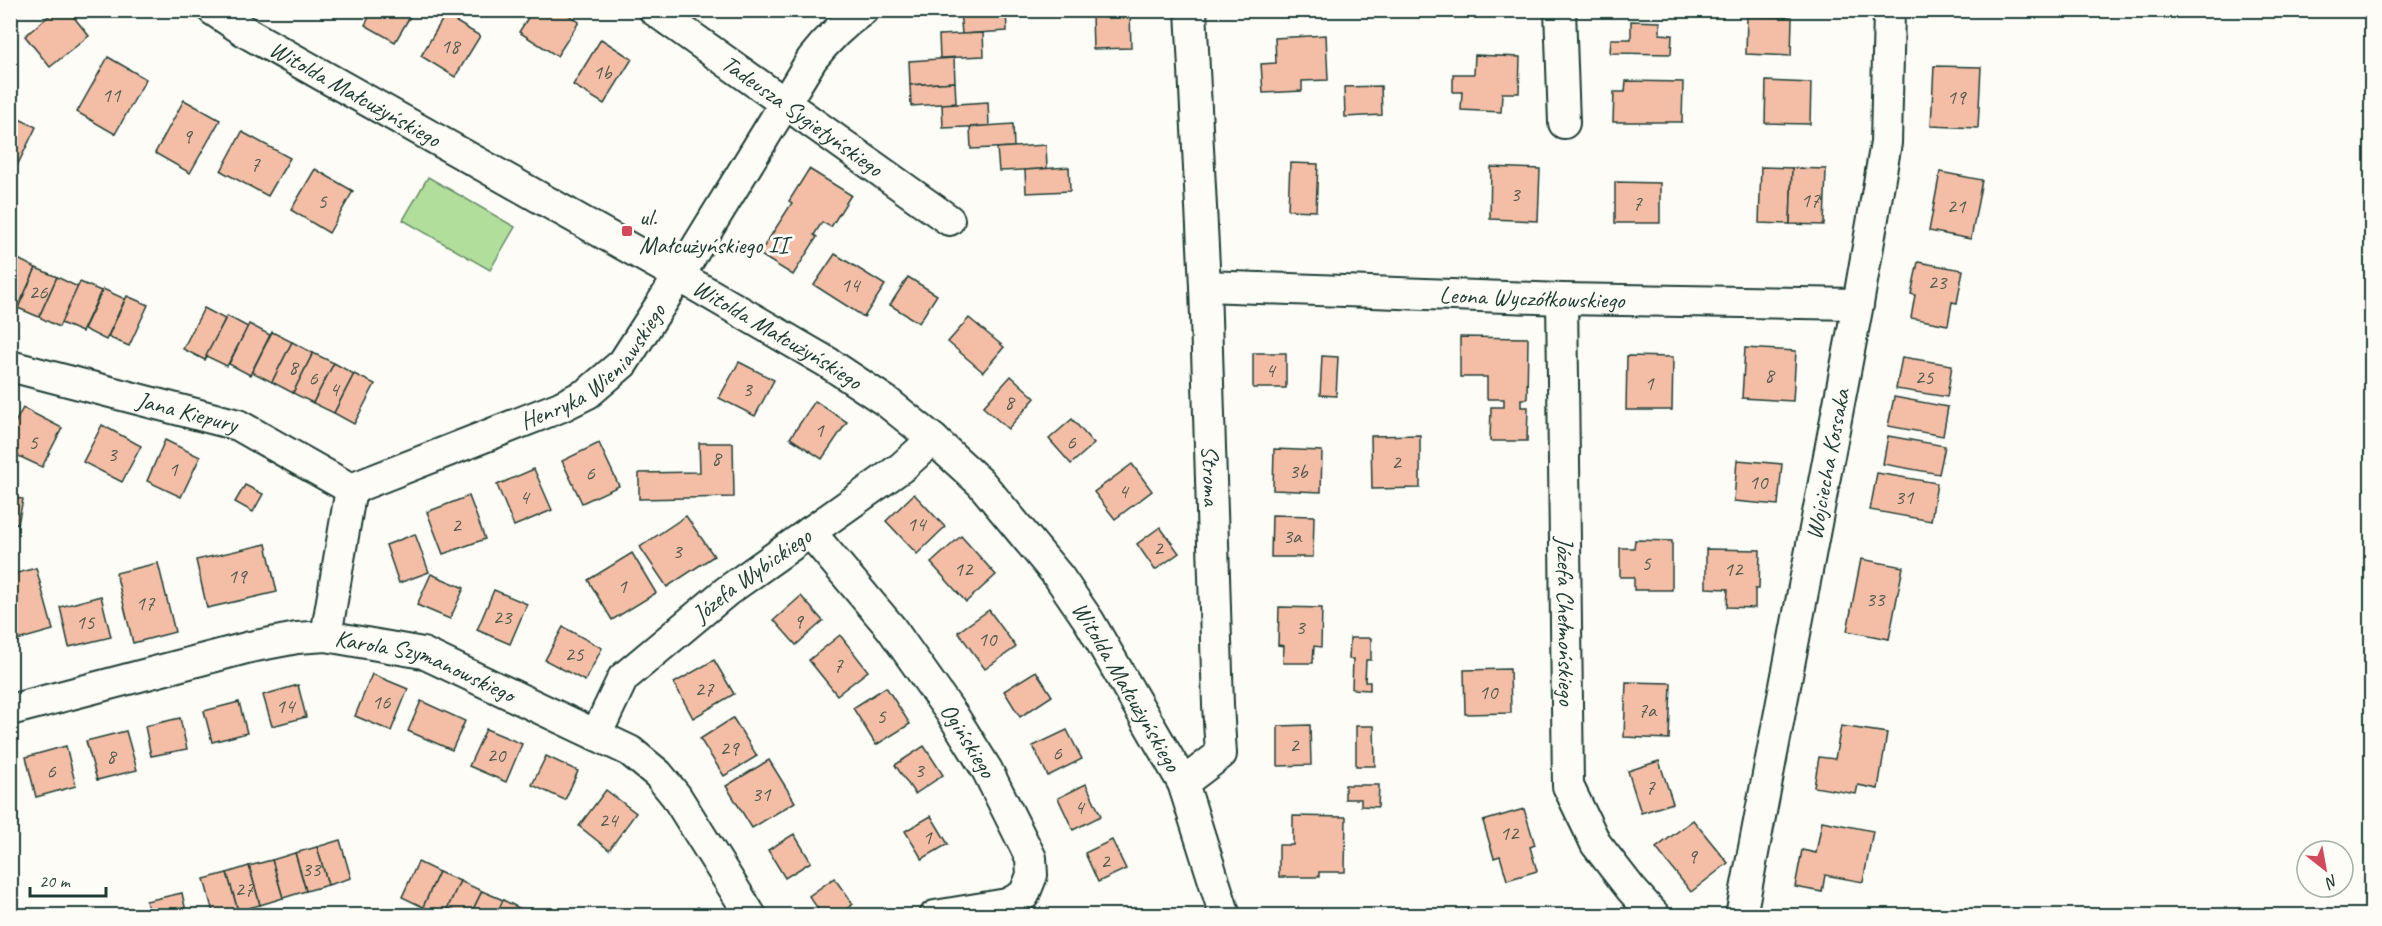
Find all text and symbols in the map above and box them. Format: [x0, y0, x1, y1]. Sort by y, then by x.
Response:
house number: 18 [441, 33, 462, 59]
street label: Witolda Małcużyńskiego [264, 34, 447, 154]
street label: Tadeusza Sygietyńskiego [716, 48, 890, 184]
house number: 1b [593, 59, 613, 85]
house number: 11 [102, 82, 122, 108]
house number: 19 [1947, 84, 1967, 110]
house number: 9 [182, 123, 193, 149]
house number: 7 [250, 151, 261, 177]
house number: 3 [1510, 181, 1521, 207]
house number: 17 [1801, 187, 1821, 213]
house number: 5 [317, 188, 328, 214]
house number: 7 [1632, 190, 1643, 216]
house number: 21 [1947, 193, 1967, 219]
place label: ul. Małcużyńskiego II [639, 202, 793, 260]
marker: ul. Małcużyńskiego II [620, 224, 634, 238]
house number: 23 [1928, 269, 1948, 295]
street label: Witolda Małcużyńskiego [687, 272, 869, 397]
house number: 14 [841, 272, 862, 298]
house number: 26 [29, 279, 48, 305]
street label: Leona Wyczółkowskiego [1439, 280, 1626, 315]
street label: Henryka Wieniawskiego [516, 297, 673, 436]
house number: 8 [288, 354, 300, 380]
house number: 4 [1265, 357, 1277, 383]
house number: 8 [1764, 362, 1776, 388]
house number: 25 [1915, 364, 1935, 390]
house number: 6 [308, 365, 318, 391]
house number: 1 [1644, 370, 1655, 396]
house number: 4 [329, 376, 341, 402]
house number: 3 [742, 376, 753, 402]
street label: Jana Kiepury [133, 384, 242, 440]
street label: Wojciecha Kossaka [1798, 385, 1857, 542]
house number: 8 [1004, 389, 1016, 415]
house number: 1 [814, 417, 825, 443]
house number: 5 [28, 429, 39, 455]
house number: 6 [1066, 429, 1076, 455]
house number: 3 [107, 441, 118, 467]
house number: 8 [711, 445, 723, 471]
street label: Stroma [1195, 445, 1227, 508]
house number: 2 [1391, 449, 1402, 475]
house number: 1 [168, 456, 179, 482]
house number: 3b [1289, 458, 1309, 484]
house number: 6 [585, 460, 595, 486]
house number: 10 [1749, 469, 1769, 495]
house number: 4 [1118, 478, 1130, 504]
house number: 4 [519, 484, 531, 510]
house number: 31 [1895, 484, 1915, 510]
house number: 14 [907, 511, 928, 537]
house number: 2 [451, 512, 462, 538]
street label: Józefa Wybickiego [685, 520, 818, 629]
house number: 3a [1283, 523, 1303, 549]
house number: 2 [1153, 535, 1164, 561]
street label: Józefa Chełmońskiego [1550, 536, 1582, 707]
house number: 3 [672, 538, 683, 564]
house number: 5 [1641, 550, 1652, 576]
house number: 12 [954, 556, 974, 582]
house number: 12 [1724, 556, 1744, 582]
house number: 19 [228, 563, 248, 589]
house number: 1 [617, 573, 628, 599]
house number: 33 [1866, 586, 1886, 612]
house number: 17 [136, 590, 156, 616]
street label: Witolda Małcużyńskiego [1065, 596, 1189, 778]
house number: 23 [493, 604, 513, 630]
house number: 9 [793, 608, 804, 634]
house number: 15 [76, 609, 96, 635]
house number: 3 [1295, 614, 1306, 640]
street label: Karola Szymanowskiego [333, 623, 522, 710]
house number: 10 [978, 626, 998, 652]
house number: 25 [565, 641, 585, 667]
house number: 7 [833, 652, 844, 678]
house number: 27 [695, 676, 715, 702]
house number: 10 [1479, 679, 1499, 705]
house number: 16 [372, 689, 391, 715]
house number: 14 [276, 693, 297, 719]
street label: Ogińskiego [934, 697, 1004, 784]
house number: 7a [1638, 697, 1658, 723]
house number: 5 [876, 703, 887, 729]
house number: 2 [1289, 732, 1300, 758]
house number: 29 [720, 735, 740, 761]
house number: 6 [1052, 740, 1062, 766]
house number: 20 [487, 742, 507, 768]
house number: 8 [106, 743, 118, 769]
house number: 3 [914, 757, 925, 783]
house number: 6 [46, 758, 56, 784]
house number: 7 [1645, 774, 1656, 800]
house number: 31 [752, 781, 772, 807]
house number: 4 [1074, 794, 1086, 820]
house number: 24 [599, 807, 620, 833]
house number: 12 [1500, 820, 1520, 846]
house number: 1 [922, 824, 933, 850]
north arrow [2295, 839, 2355, 899]
house number: 9 [1687, 843, 1698, 869]
house number: 2 [1100, 848, 1111, 874]
house number: 33 [302, 856, 322, 882]
scale bar [30, 860, 106, 898]
text: 20 m [39, 870, 72, 892]
text: N [2320, 870, 2342, 894]
house number: 27 [235, 876, 255, 902]

